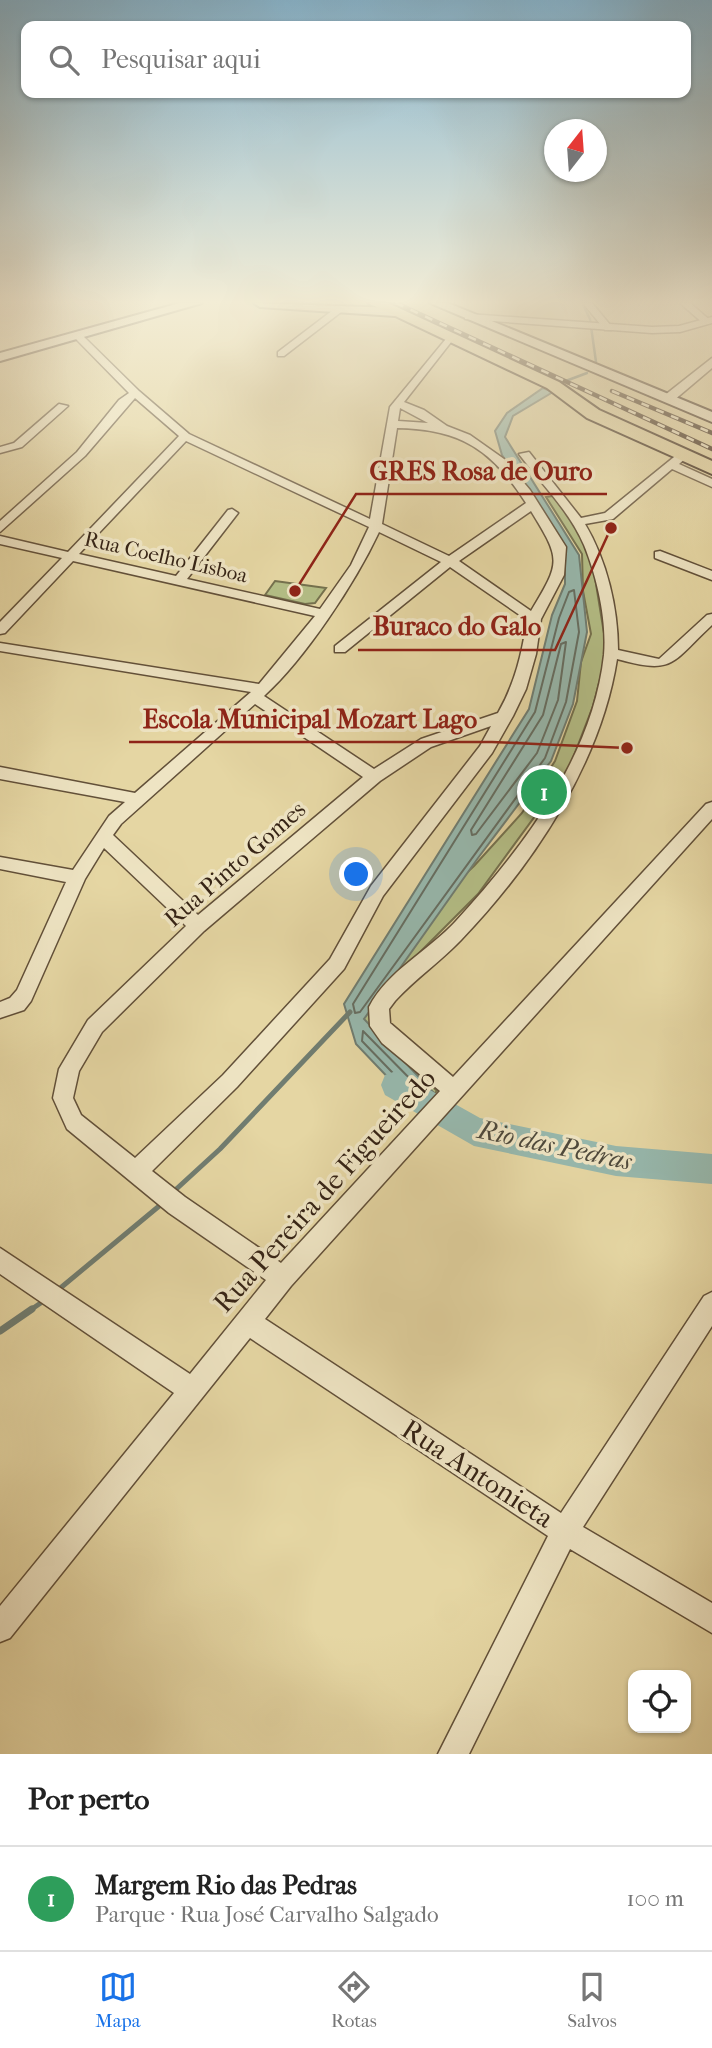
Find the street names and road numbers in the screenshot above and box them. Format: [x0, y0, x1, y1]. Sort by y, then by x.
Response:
street label: Rua Coelho Lisboa [82, 527, 250, 588]
street label: Rua Pinto Gomes [159, 795, 311, 933]
street label: Rua Pereira de Figueiredo [206, 1062, 442, 1319]
street label: Rua Antonieta [396, 1412, 561, 1535]

